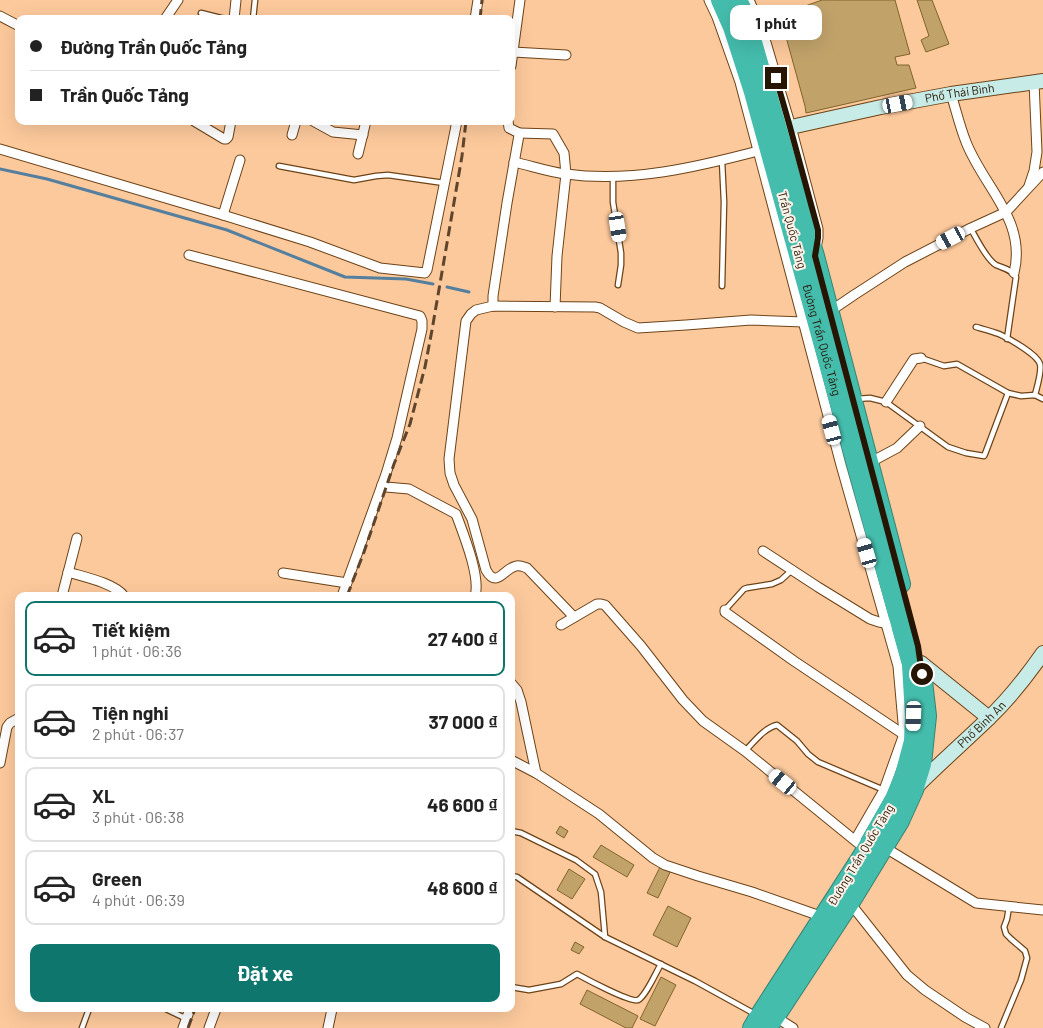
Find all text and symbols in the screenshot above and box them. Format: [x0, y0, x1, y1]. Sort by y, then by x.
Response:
callout: 1 phút [730, 5, 822, 40]
text: 1 phút [755, 13, 797, 32]
text: Đường Trần Quốc Tảng [60, 35, 247, 58]
route end [765, 67, 787, 89]
street label: Phố Thái Bình [923, 80, 995, 105]
text: Trần Quốc Tảng [60, 83, 189, 106]
car [881, 94, 914, 114]
street label: Trần Quốc Tảng [776, 189, 810, 270]
car [608, 211, 627, 243]
car [934, 224, 967, 252]
street label: Đường Trần Quốc Tảng [800, 282, 845, 397]
car [820, 414, 843, 446]
car [855, 537, 878, 569]
icon: car [32, 616, 77, 661]
text: Tiết kiệm [92, 618, 170, 641]
text: 27 400 ₫ [427, 627, 498, 650]
text: 1 phút · 06:36 [92, 641, 182, 660]
route start [911, 663, 933, 685]
street label: Phố Bình An [954, 698, 1008, 750]
icon: car [32, 699, 77, 744]
text: Tiện nghi [92, 701, 169, 724]
car [905, 701, 922, 731]
text: 37 000 ₫ [428, 710, 498, 733]
text: 2 phút · 06:37 [92, 724, 184, 743]
car [766, 767, 799, 797]
icon: car [32, 782, 77, 827]
text: XL [92, 784, 115, 807]
text: 46 600 ₫ [427, 793, 498, 816]
street label: Đường Trần Quốc Tảng [824, 801, 896, 908]
text: 3 phút · 06:38 [92, 807, 184, 826]
icon: car [32, 865, 77, 910]
text: Green [92, 867, 142, 890]
text: 48 600 ₫ [427, 876, 498, 899]
text: 4 phút · 06:39 [92, 890, 185, 909]
button: Đặt xe [30, 944, 500, 1002]

